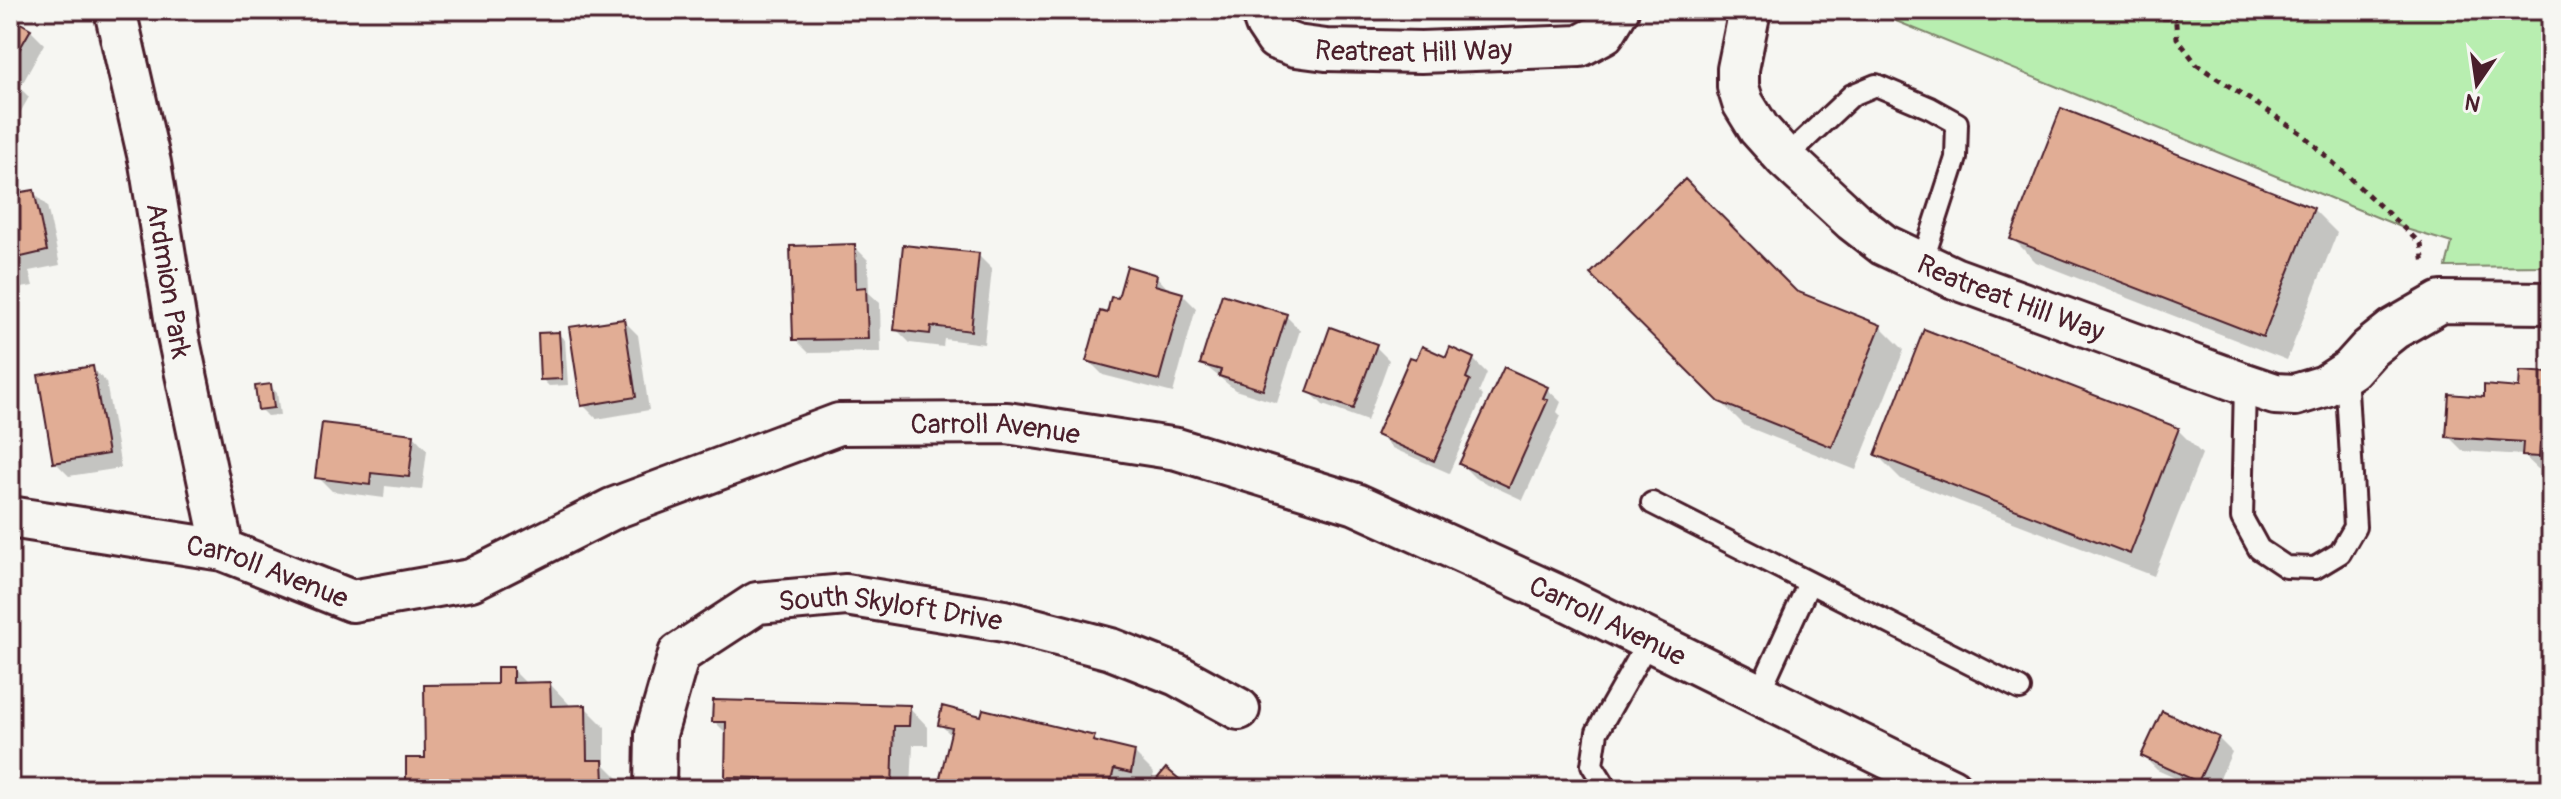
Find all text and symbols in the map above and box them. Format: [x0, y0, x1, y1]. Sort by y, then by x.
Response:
street label: Reatreat Hill Way [1313, 33, 1513, 71]
north arrow [2437, 44, 2517, 124]
text: N [2462, 87, 2483, 118]
street label: Ardmion Park [138, 200, 198, 362]
street label: Reatreat Hill Way [1911, 247, 2109, 350]
street label: Carroll Avenue [910, 407, 1083, 453]
street label: Carroll Avenue [184, 529, 353, 617]
street label: Carroll Avenue [1523, 569, 1692, 675]
street label: South Skyloft Drive [777, 579, 1005, 639]

